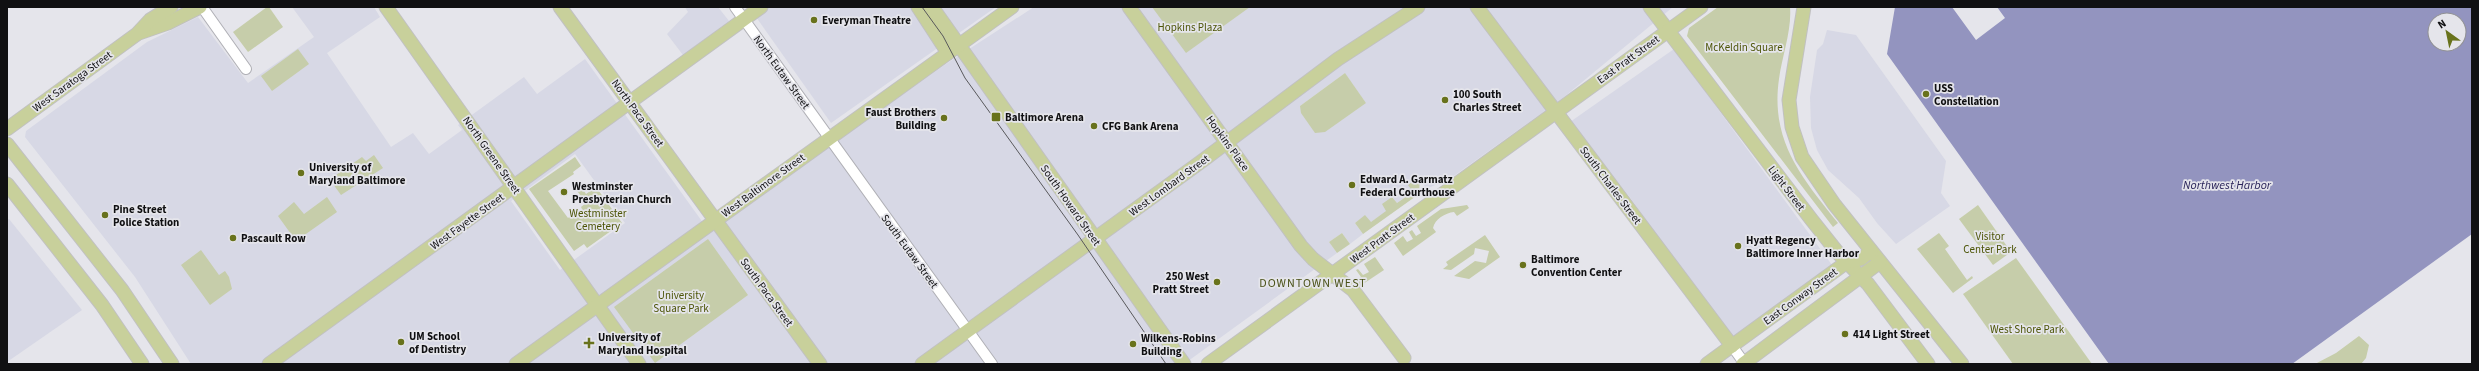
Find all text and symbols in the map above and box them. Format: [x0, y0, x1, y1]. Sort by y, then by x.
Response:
north arrow [2427, 12, 2467, 52]
place label: Everyman Theatre [822, 13, 911, 28]
marker: Everyman Theatre [809, 15, 819, 25]
text: N [2435, 16, 2449, 32]
park label: Hopkins Plaza [1158, 20, 1222, 35]
street label: East Pratt Street [1594, 31, 1663, 87]
street label: North Eutaw Street [750, 33, 813, 112]
park label: McKeldin Square [1705, 40, 1783, 55]
street label: West Saratoga Street [29, 47, 115, 115]
street label: North Paca Street [608, 76, 667, 150]
place label: USS Constellation [1934, 81, 1999, 109]
place label: 100 South Charles Street [1453, 87, 1522, 115]
marker: USS Constellation [1921, 89, 1931, 99]
marker: 100 South Charles Street [1440, 95, 1450, 105]
place label: Faust Brothers Building [865, 105, 936, 133]
place label: Baltimore Arena [1005, 110, 1084, 125]
marker: Baltimore Arena [990, 111, 1002, 123]
marker: Faust Brothers Building [939, 113, 949, 123]
street label: Hopkins Place [1202, 113, 1253, 174]
street label: North Greene Street [459, 114, 524, 197]
place label: CFG Bank Arena [1102, 119, 1179, 134]
marker: CFG Bank Arena [1089, 121, 1099, 131]
street label: South Charles Street [1576, 143, 1645, 228]
street label: West Baltimore Street [719, 150, 808, 221]
street label: West Lombard Street [1126, 151, 1213, 220]
place label: University of Maryland Baltimore [309, 160, 406, 188]
street label: South Howard Street [1037, 162, 1104, 249]
street label: Light Street [1765, 163, 1809, 214]
marker: University of Maryland Baltimore [296, 168, 306, 178]
place label: Edward A. Garmatz Federal Courthouse [1360, 172, 1455, 200]
water label: Northwest Harbor [2183, 177, 2272, 194]
place label: Westminster Presbyterian Church [572, 179, 671, 207]
marker: Edward A. Garmatz Federal Courthouse [1347, 180, 1357, 190]
marker: Westminster Presbyterian Church [559, 187, 569, 197]
street label: West Fayette Street [427, 189, 507, 253]
place label: Pine Street Police Station [113, 202, 179, 230]
park label: Westminster Cemetery [569, 206, 627, 234]
marker: Pine Street Police Station [100, 210, 110, 220]
street label: West Pratt Street [1347, 210, 1418, 267]
street label: South Eutaw Street [878, 211, 942, 292]
park label: Visitor Center Park [1963, 229, 2017, 257]
place label: Pascault Row [241, 231, 306, 246]
marker: Pascault Row [228, 233, 238, 243]
place label: Hyatt Regency Baltimore Inner Harbor [1746, 233, 1860, 261]
marker: Hyatt Regency Baltimore Inner Harbor [1733, 241, 1743, 251]
place label: Baltimore Convention Center [1531, 252, 1622, 280]
street label: South Paca Street [737, 255, 797, 330]
marker: Baltimore Convention Center [1518, 260, 1528, 270]
street label: East Conway Street [1760, 264, 1841, 328]
place label: 250 West Pratt Street [1153, 269, 1210, 297]
district label: DOWNTOWN WEST [1259, 275, 1367, 292]
marker: 250 West Pratt Street [1212, 277, 1222, 287]
park label: University Square Park [653, 288, 709, 316]
park label: West Shore Park [1990, 322, 2065, 337]
place label: 414 Light Street [1853, 327, 1930, 342]
place label: UM School of Dentistry [409, 329, 467, 357]
marker: 414 Light Street [1840, 329, 1850, 339]
place label: University of Maryland Hospital [598, 330, 688, 358]
place label: Wilkens-Robins Building [1141, 331, 1216, 359]
marker: UM School of Dentistry [396, 337, 406, 347]
marker: University of Maryland Hospital [583, 337, 595, 349]
marker: Wilkens-Robins Building [1128, 339, 1138, 349]

